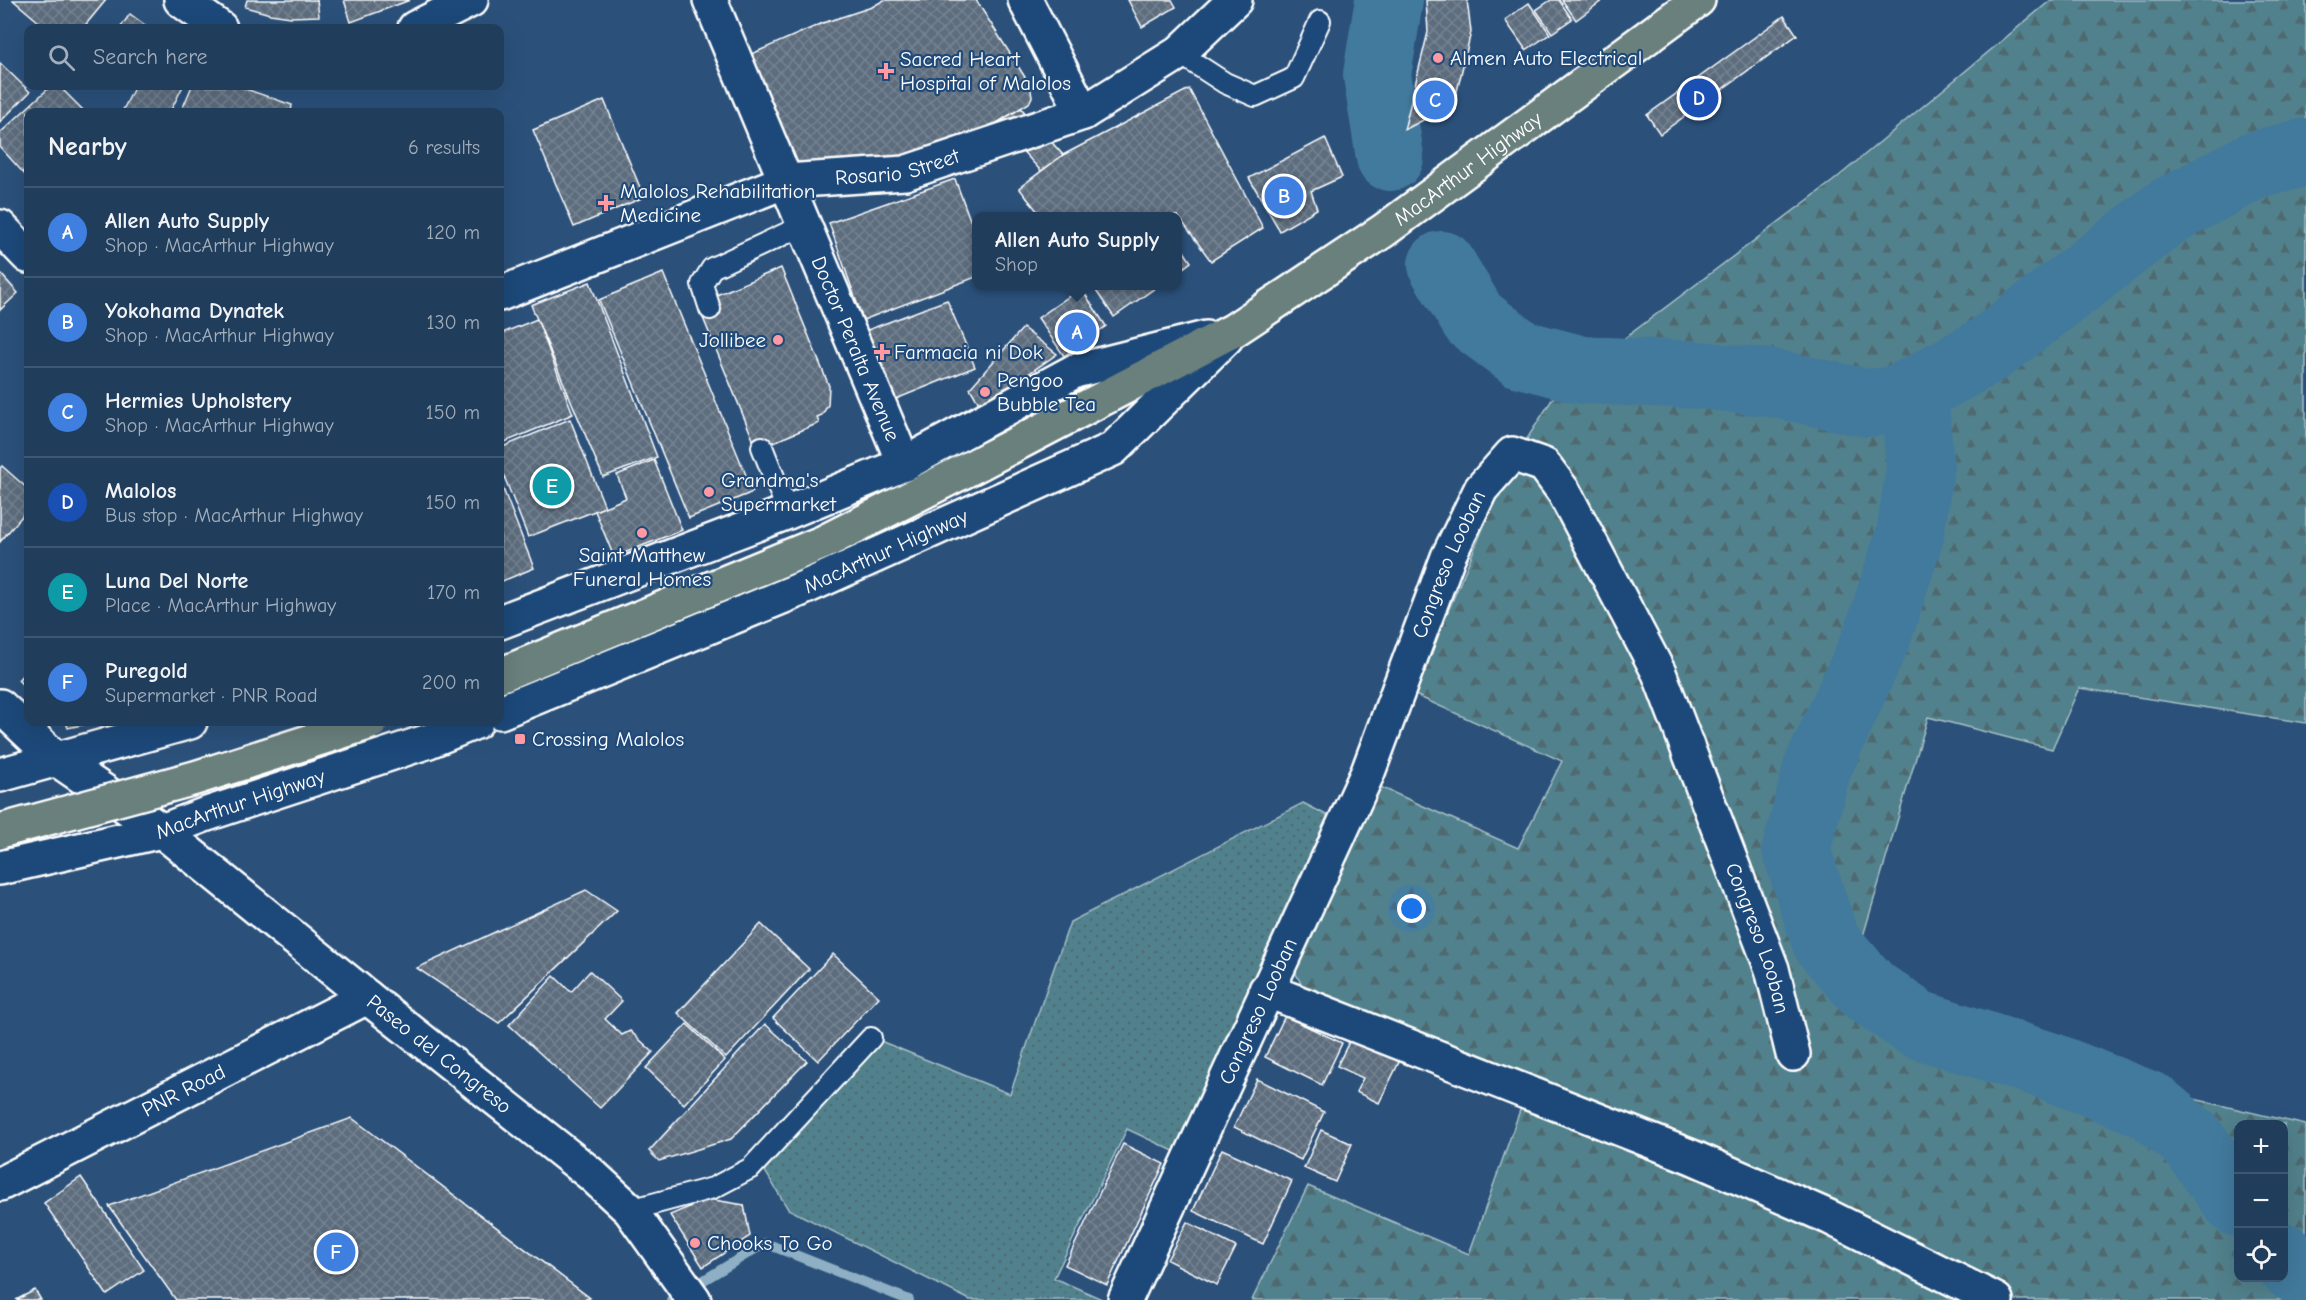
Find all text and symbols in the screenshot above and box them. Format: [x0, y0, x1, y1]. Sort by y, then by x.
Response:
search box [24, 24, 504, 90]
icon: search [45, 41, 78, 74]
text: Search here [93, 44, 208, 70]
place label: Almen Auto Electrical [1450, 46, 1642, 70]
place label: Sacred Heart Hospital of Malolos [900, 47, 1071, 95]
marker: Almen Auto Electrical [1431, 51, 1445, 65]
marker: Sacred Heart Hospital of Malolos [877, 62, 895, 80]
pin: D [1680, 76, 1718, 120]
pin: C [1416, 78, 1454, 122]
street label: MacArthur Highway [1389, 106, 1547, 231]
text: Nearby [48, 132, 127, 162]
text: 6 results [408, 136, 480, 159]
street label: Rosario Street [834, 143, 963, 190]
pin: B [1264, 174, 1304, 218]
place label: Malolos Rehabilitation Medicine [620, 179, 815, 227]
marker: Malolos Rehabilitation Medicine [597, 194, 615, 212]
text: Allen Auto Supply [105, 208, 269, 234]
popup [972, 212, 1182, 290]
text: A [62, 221, 73, 244]
text: 120 m [426, 221, 480, 244]
text: Allen Auto Supply [995, 227, 1159, 253]
text: Shop · MacArthur Highway [105, 234, 334, 257]
street label: Doctor Peralta Avenue [806, 253, 905, 445]
text: Shop [995, 253, 1038, 276]
text: Yokohama Dynatek [105, 298, 284, 324]
pin: A [1058, 310, 1096, 354]
text: B [61, 311, 74, 334]
text: 130 m [427, 311, 480, 334]
text: Shop · MacArthur Highway [105, 324, 334, 347]
place label: Jollibee [699, 328, 766, 352]
marker: Jollibee [771, 333, 785, 347]
place label: Farmacia ni Dok [894, 340, 1043, 364]
marker: Farmacia ni Dok [875, 345, 889, 359]
place label: Pengoo Bubble Tea [997, 368, 1096, 416]
marker: Pengoo Bubble Tea [978, 385, 992, 399]
text: Hermies Upholstery [105, 388, 291, 414]
text: C [61, 401, 74, 424]
text: 150 m [426, 401, 480, 424]
text: Shop · MacArthur Highway [105, 414, 334, 437]
pin: E [532, 464, 572, 508]
place label: Grandma's Supermarket [721, 468, 837, 516]
text: Malolos [105, 478, 176, 504]
marker: Grandma's Supermarket [702, 485, 716, 499]
street label: Congreso Looban [1407, 487, 1490, 642]
text: D [61, 491, 74, 514]
text: 150 m [426, 491, 480, 514]
text: Bus stop · MacArthur Highway [105, 504, 363, 527]
street label: MacArthur Highway [800, 504, 972, 598]
marker: Saint Matthew Funeral Homes [635, 526, 649, 540]
place label: Saint Matthew Funeral Homes [573, 543, 711, 591]
text: Luna Del Norte [105, 568, 248, 594]
text: E [62, 581, 73, 604]
text: 170 m [427, 581, 480, 604]
text: Place · MacArthur Highway [105, 594, 336, 617]
text: Puregold [105, 658, 188, 684]
text: F [62, 671, 73, 694]
text: 200 m [422, 671, 480, 694]
text: Supermarket · PNR Road [105, 684, 318, 707]
place label: Crossing Malolos [532, 727, 684, 751]
marker: Crossing Malolos [513, 732, 527, 746]
street label: MacArthur Highway [152, 764, 329, 844]
street label: Congreso Looban [1721, 859, 1795, 1016]
your location [1397, 894, 1426, 923]
street label: Congreso Looban [1214, 934, 1302, 1088]
street label: Paseo del Congreso [362, 990, 516, 1118]
street label: PNR Road [138, 1059, 229, 1122]
map controls [2234, 1120, 2288, 1282]
button: + [2234, 1120, 2288, 1174]
button: − [2234, 1174, 2288, 1228]
button: locate [2234, 1228, 2288, 1282]
pin: F [316, 1230, 356, 1274]
place label: Chooks To Go [707, 1231, 833, 1255]
marker: Chooks To Go [688, 1236, 702, 1250]

